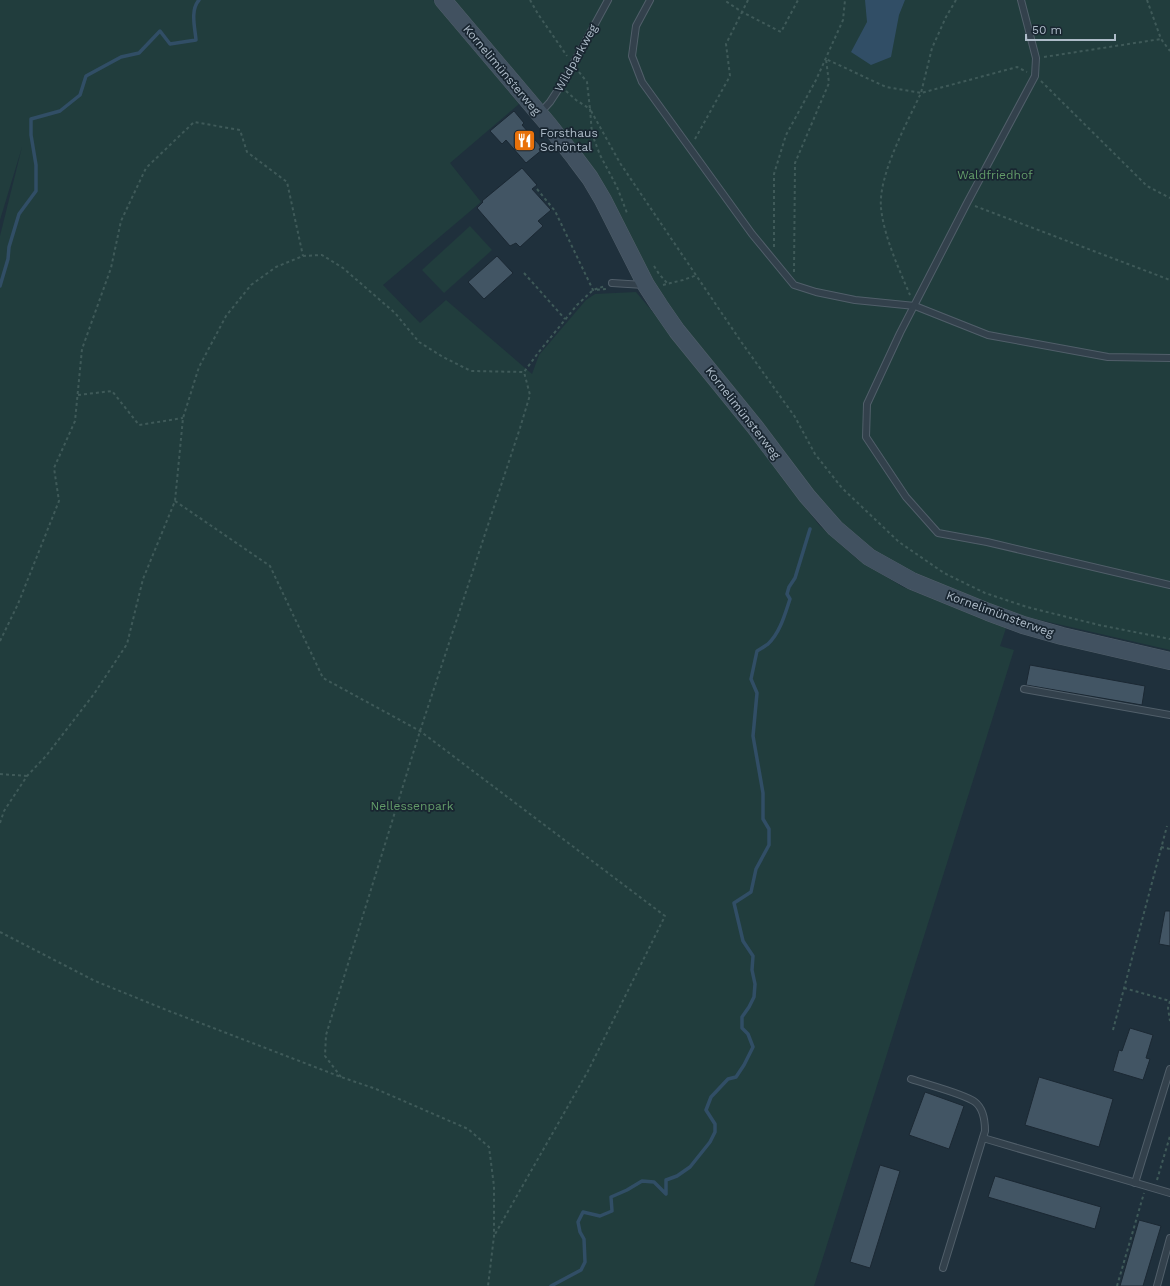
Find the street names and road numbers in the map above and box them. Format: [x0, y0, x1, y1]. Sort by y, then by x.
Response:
street label: Wildparkweg [552, 21, 601, 94]
street label: Kornelimünsterweg [460, 22, 544, 118]
street label: Kornelimünsterweg [703, 364, 784, 462]
street label: Kornelimünsterweg [944, 588, 1056, 640]

